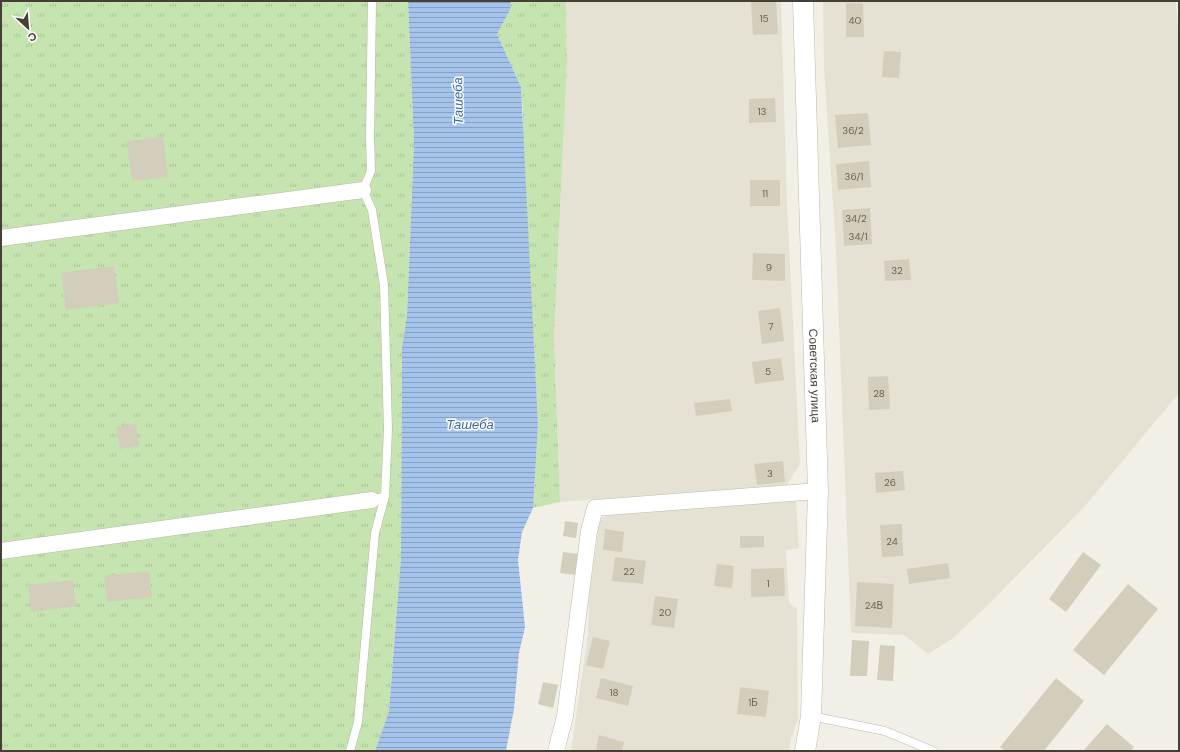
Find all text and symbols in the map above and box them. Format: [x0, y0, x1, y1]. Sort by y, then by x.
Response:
north arrow [8, 8, 48, 48]
house number: 15 [759, 12, 769, 25]
house number: 40 [849, 14, 862, 27]
text: С [26, 29, 39, 45]
water label: Ташеба [449, 77, 467, 125]
house number: 13 [757, 105, 767, 118]
house number: 36/2 [842, 124, 864, 137]
house number: 36/1 [845, 170, 863, 183]
house number: 11 [762, 187, 768, 200]
house number: 34/2 [845, 212, 867, 225]
house number: 34/1 [848, 230, 868, 243]
house number: 9 [766, 261, 772, 274]
house number: 32 [891, 264, 903, 277]
house number: 7 [768, 320, 774, 333]
street label: Советская улица [805, 329, 824, 423]
house number: 5 [765, 365, 771, 378]
house number: 28 [873, 387, 885, 400]
water label: Ташеба [446, 416, 494, 433]
house number: 3 [767, 467, 773, 480]
house number: 26 [884, 476, 896, 489]
house number: 24 [886, 535, 898, 548]
house number: 22 [623, 565, 635, 578]
house number: 1 [766, 577, 770, 590]
house number: 24В [865, 599, 883, 612]
house number: 20 [659, 606, 671, 619]
house number: 18 [609, 686, 619, 699]
house number: 1Б [748, 696, 758, 709]

